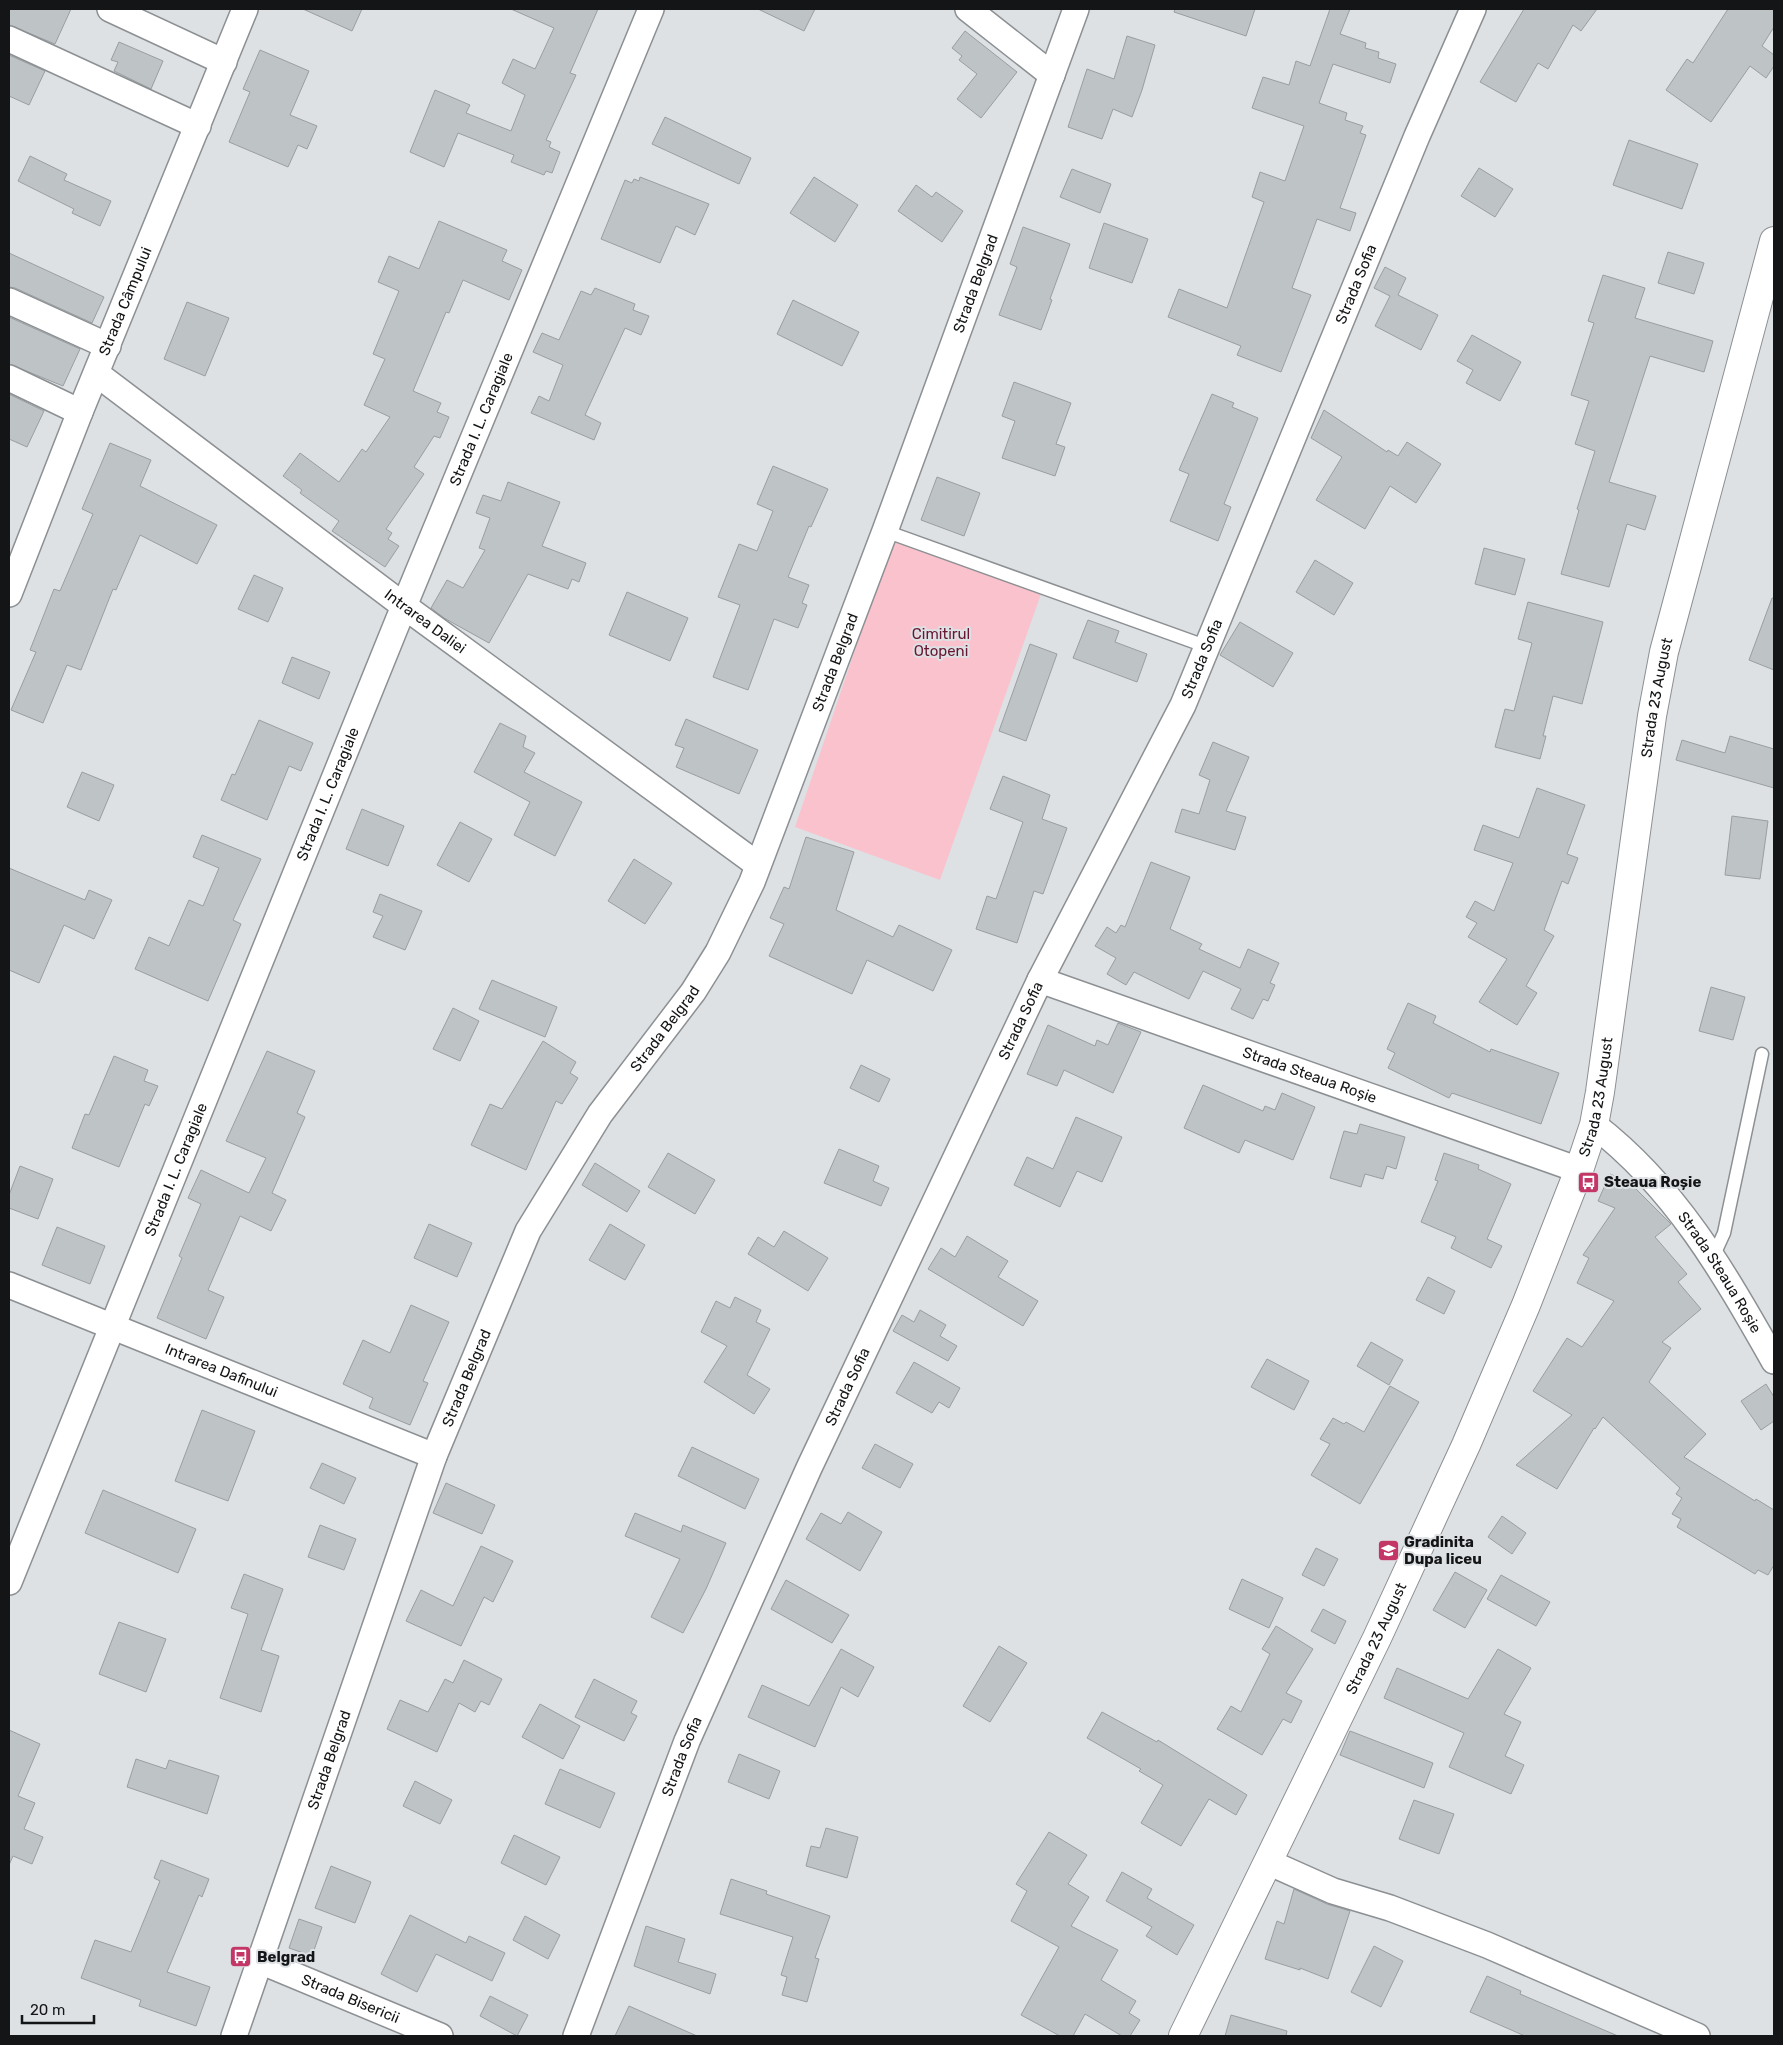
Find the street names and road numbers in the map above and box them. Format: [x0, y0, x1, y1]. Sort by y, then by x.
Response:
street label: Strada Belgrad [949, 232, 1002, 335]
street label: Strada Sofia [1332, 242, 1380, 327]
street label: Strada Câmpului [95, 244, 156, 358]
street label: Strada I. L. Caragiale [446, 350, 517, 489]
street label: Intrarea Daliei [381, 585, 469, 657]
street label: Strada Belgrad [808, 611, 862, 714]
street label: Strada Sofia [1178, 616, 1226, 701]
street label: Strada 23 August [1637, 636, 1676, 759]
street label: Strada I. L. Caragiale [293, 725, 363, 863]
street label: Strada Sofia [995, 979, 1047, 1063]
street label: Strada Belgrad [626, 982, 704, 1075]
street label: Strada 23 August [1575, 1036, 1616, 1159]
street label: Strada Steaua Roșie [1240, 1043, 1379, 1107]
street label: Strada I. L. Caragiale [141, 1100, 211, 1239]
street label: Strada Steaua Roșie [1674, 1208, 1765, 1336]
street label: Strada Belgrad [438, 1327, 495, 1429]
street label: Intrarea Dafinului [162, 1340, 280, 1401]
street label: Strada Sofia [821, 1345, 874, 1429]
street label: Strada 23 August [1342, 1580, 1410, 1697]
street label: Strada Belgrad [304, 1708, 355, 1812]
street label: Strada Sofia [658, 1714, 706, 1799]
street label: Strada Bisericii [299, 1970, 402, 2027]

